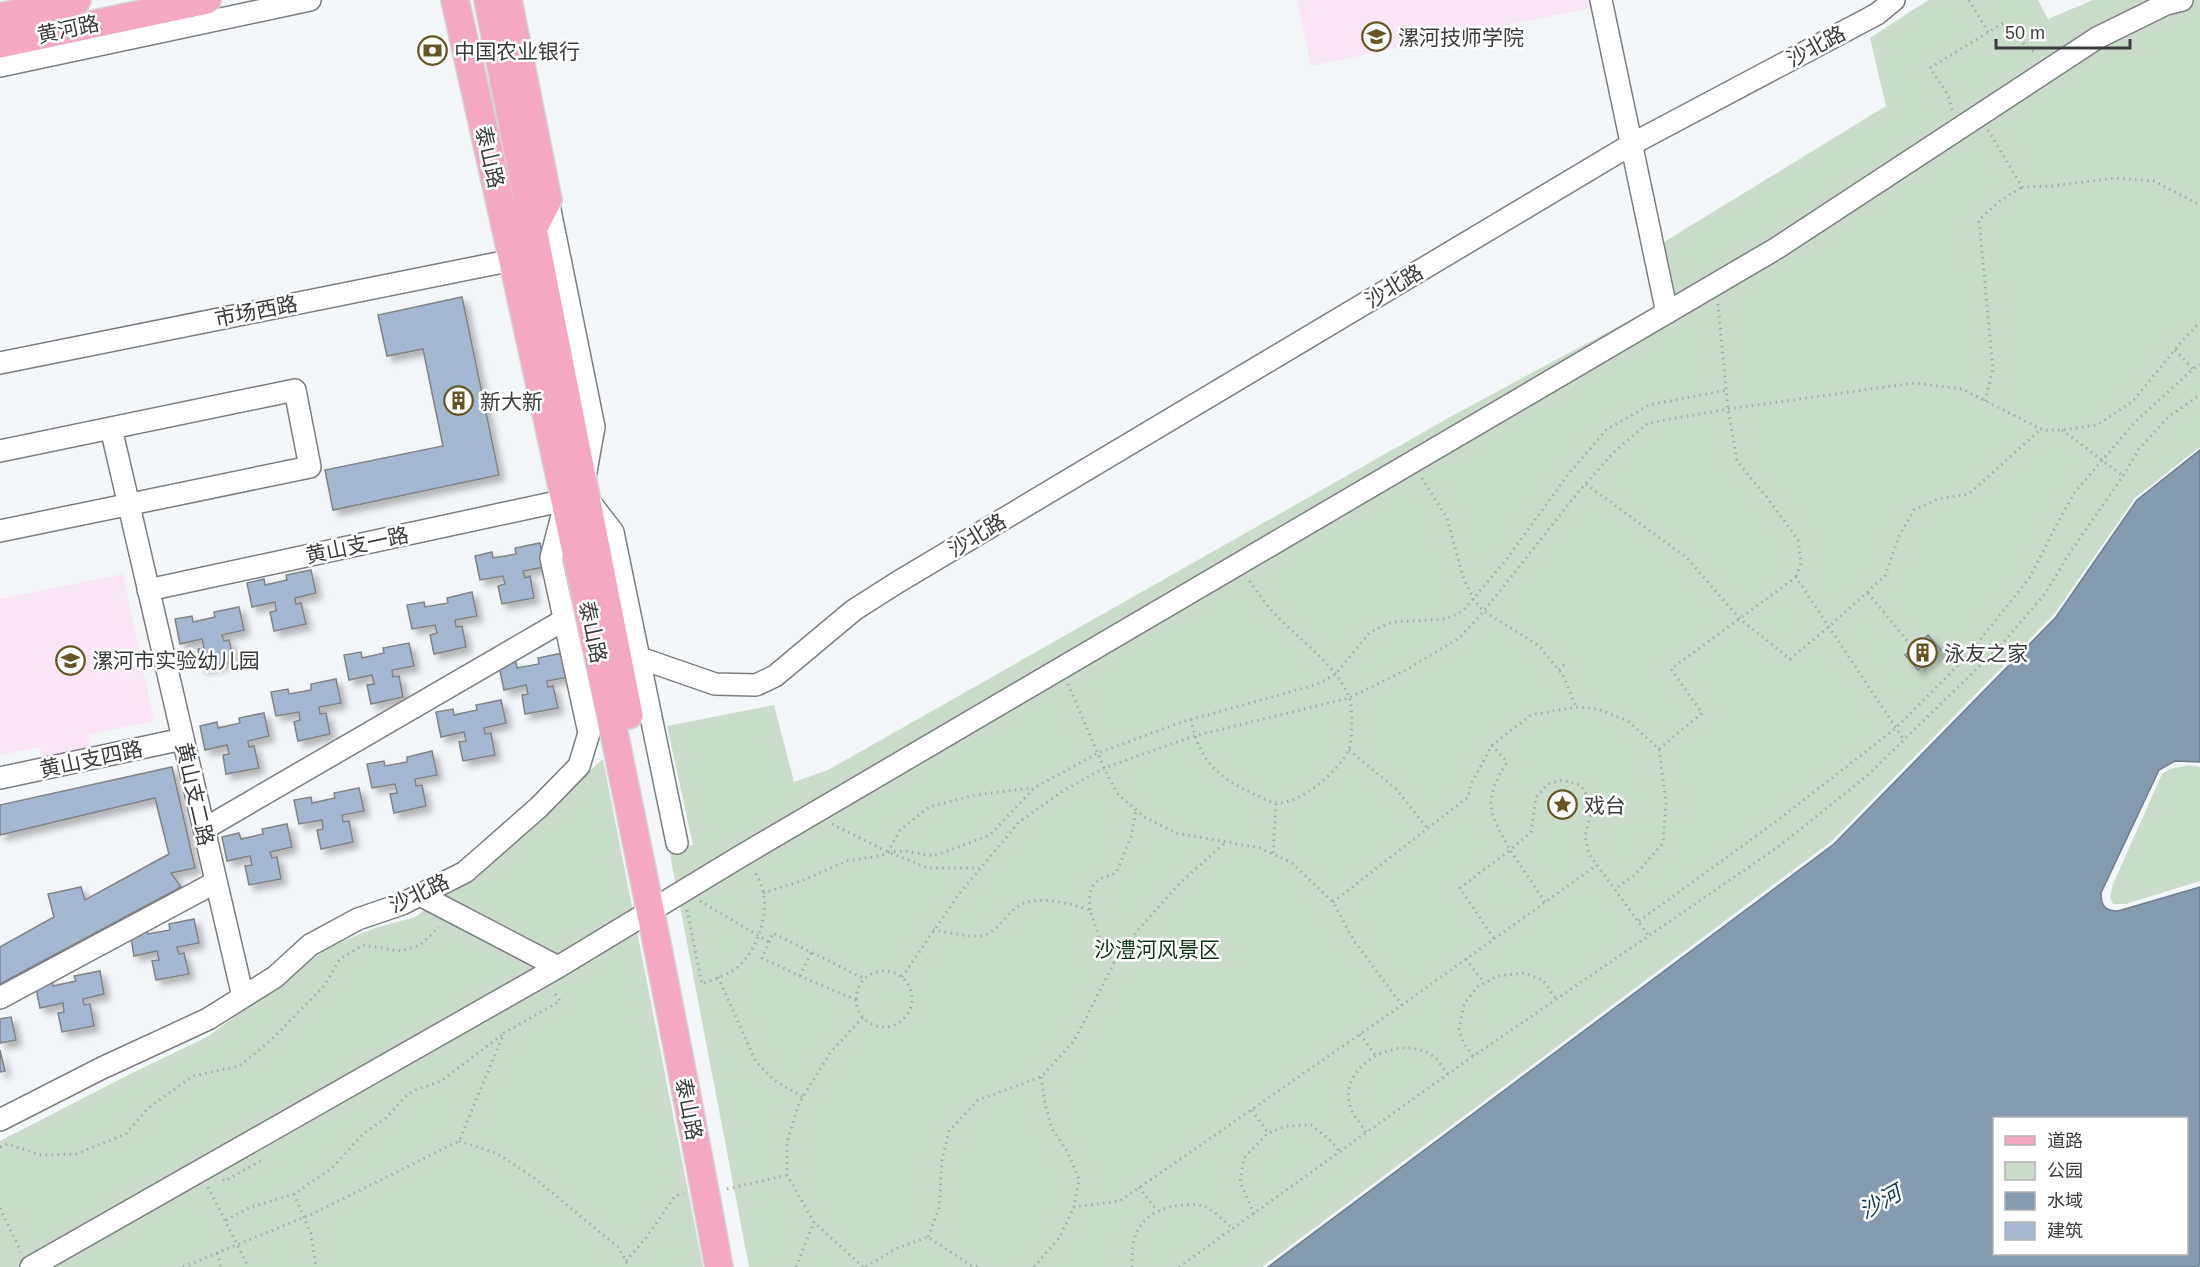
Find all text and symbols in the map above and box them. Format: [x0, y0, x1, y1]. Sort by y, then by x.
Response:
street label: 黄河路 [35, 11, 101, 47]
scale bar [1996, 12, 2130, 50]
school or university icon: 漯河技师学院 [1361, 21, 1393, 53]
street label: 沙北路 [1783, 21, 1849, 71]
text: 50 m [2005, 23, 2045, 43]
place label: 漯河技师学院 [1398, 26, 1524, 49]
bank icon: 中国农业银行 [417, 35, 449, 67]
place label: 中国农业银行 [454, 40, 580, 63]
street label: 泰山路 [472, 124, 508, 190]
street label: 沙北路 [1361, 260, 1427, 312]
street label: 市场西路 [213, 292, 299, 330]
building icon: 新大新 [443, 385, 475, 417]
place label: 新大新 [480, 390, 543, 413]
street label: 沙北路 [944, 509, 1010, 561]
street label: 黄山支一路 [303, 523, 411, 567]
street label: 泰山路 [575, 599, 611, 665]
building icon: 泳友之家 [1907, 637, 1939, 669]
place label: 泳友之家 [1944, 642, 2028, 665]
school or university icon: 漯河市实验幼儿园 [55, 644, 87, 676]
place label: 漯河市实验幼儿园 [92, 649, 260, 672]
street label: 黄山支四路 [37, 737, 145, 781]
street label: 黄山支二路 [172, 740, 218, 848]
place icon: 戏台 [1547, 789, 1579, 821]
place label: 戏台 [1584, 794, 1626, 817]
street label: 沙北路 [386, 869, 452, 917]
park label: 沙澧河风景区 [1094, 938, 1220, 961]
street label: 泰山路 [672, 1076, 706, 1142]
legend [1993, 1117, 2188, 1255]
text: 道路 [2047, 1131, 2083, 1151]
text: 公园 [2047, 1161, 2083, 1181]
water label: 沙河 [1855, 1178, 1909, 1224]
text: 水域 [2047, 1191, 2083, 1211]
text: 建筑 [2047, 1221, 2083, 1241]

